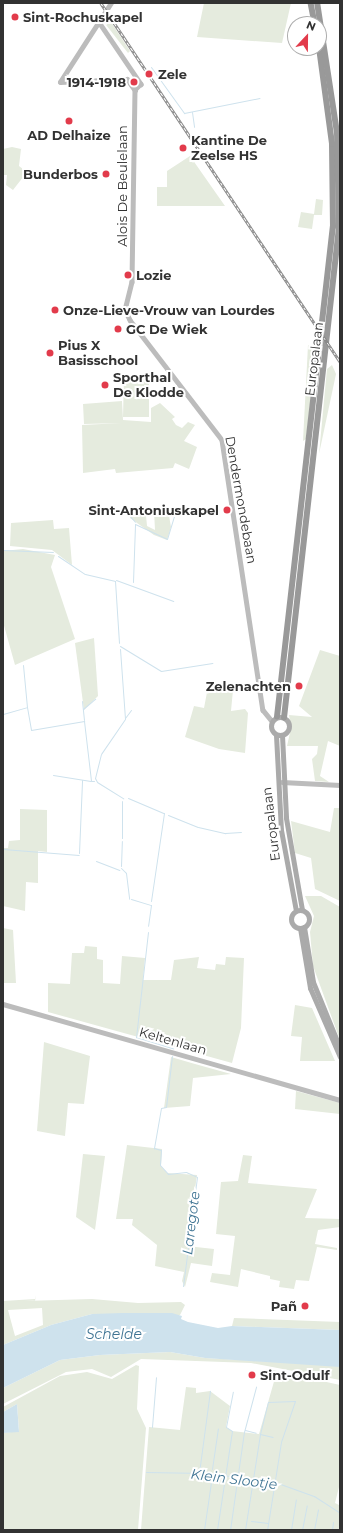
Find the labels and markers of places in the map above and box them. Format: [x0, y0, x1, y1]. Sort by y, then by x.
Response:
place label: Sint-Rochuskapel [23, 9, 143, 25]
marker: Sint-Rochuskapel [10, 12, 20, 22]
place label: Zele [158, 66, 187, 82]
marker: Zele [143, 68, 155, 80]
place label: 1914-1918 [67, 74, 126, 90]
marker: 1914-1918 [129, 77, 139, 87]
marker: AD Delhaize [64, 116, 74, 126]
place label: AD Delhaize [27, 127, 111, 143]
place label: Kantine De Zeelse HS [191, 133, 267, 164]
marker: Kantine De Zeelse HS [178, 143, 188, 153]
place label: Bunderbos [23, 166, 98, 182]
marker: Bunderbos [101, 169, 111, 179]
place label: Lozie [136, 267, 171, 283]
marker: Lozie [123, 270, 133, 280]
place label: Onze-Lieve-Vrouw van Lourdes [63, 302, 275, 318]
marker: Onze-Lieve-Vrouw van Lourdes [50, 305, 60, 315]
place label: GC De Wiek [126, 321, 207, 337]
marker: GC De Wiek [113, 324, 123, 334]
place label: Pius X Basisschool [58, 338, 138, 369]
marker: Pius X Basisschool [45, 348, 55, 358]
place label: Sporthal De Klodde [113, 370, 184, 401]
marker: Sporthal De Klodde [100, 380, 110, 390]
place label: Sint-Antoniuskapel [88, 502, 219, 518]
marker: Sint-Antoniuskapel [222, 505, 232, 515]
place label: Zelenachten [206, 678, 291, 694]
marker: Zelenachten [294, 681, 304, 691]
place label: Pañ [271, 1298, 297, 1314]
marker: Pañ [300, 1301, 310, 1311]
place label: Sint-Odulf [260, 1367, 330, 1383]
marker: Sint-Odulf [247, 1370, 257, 1380]

